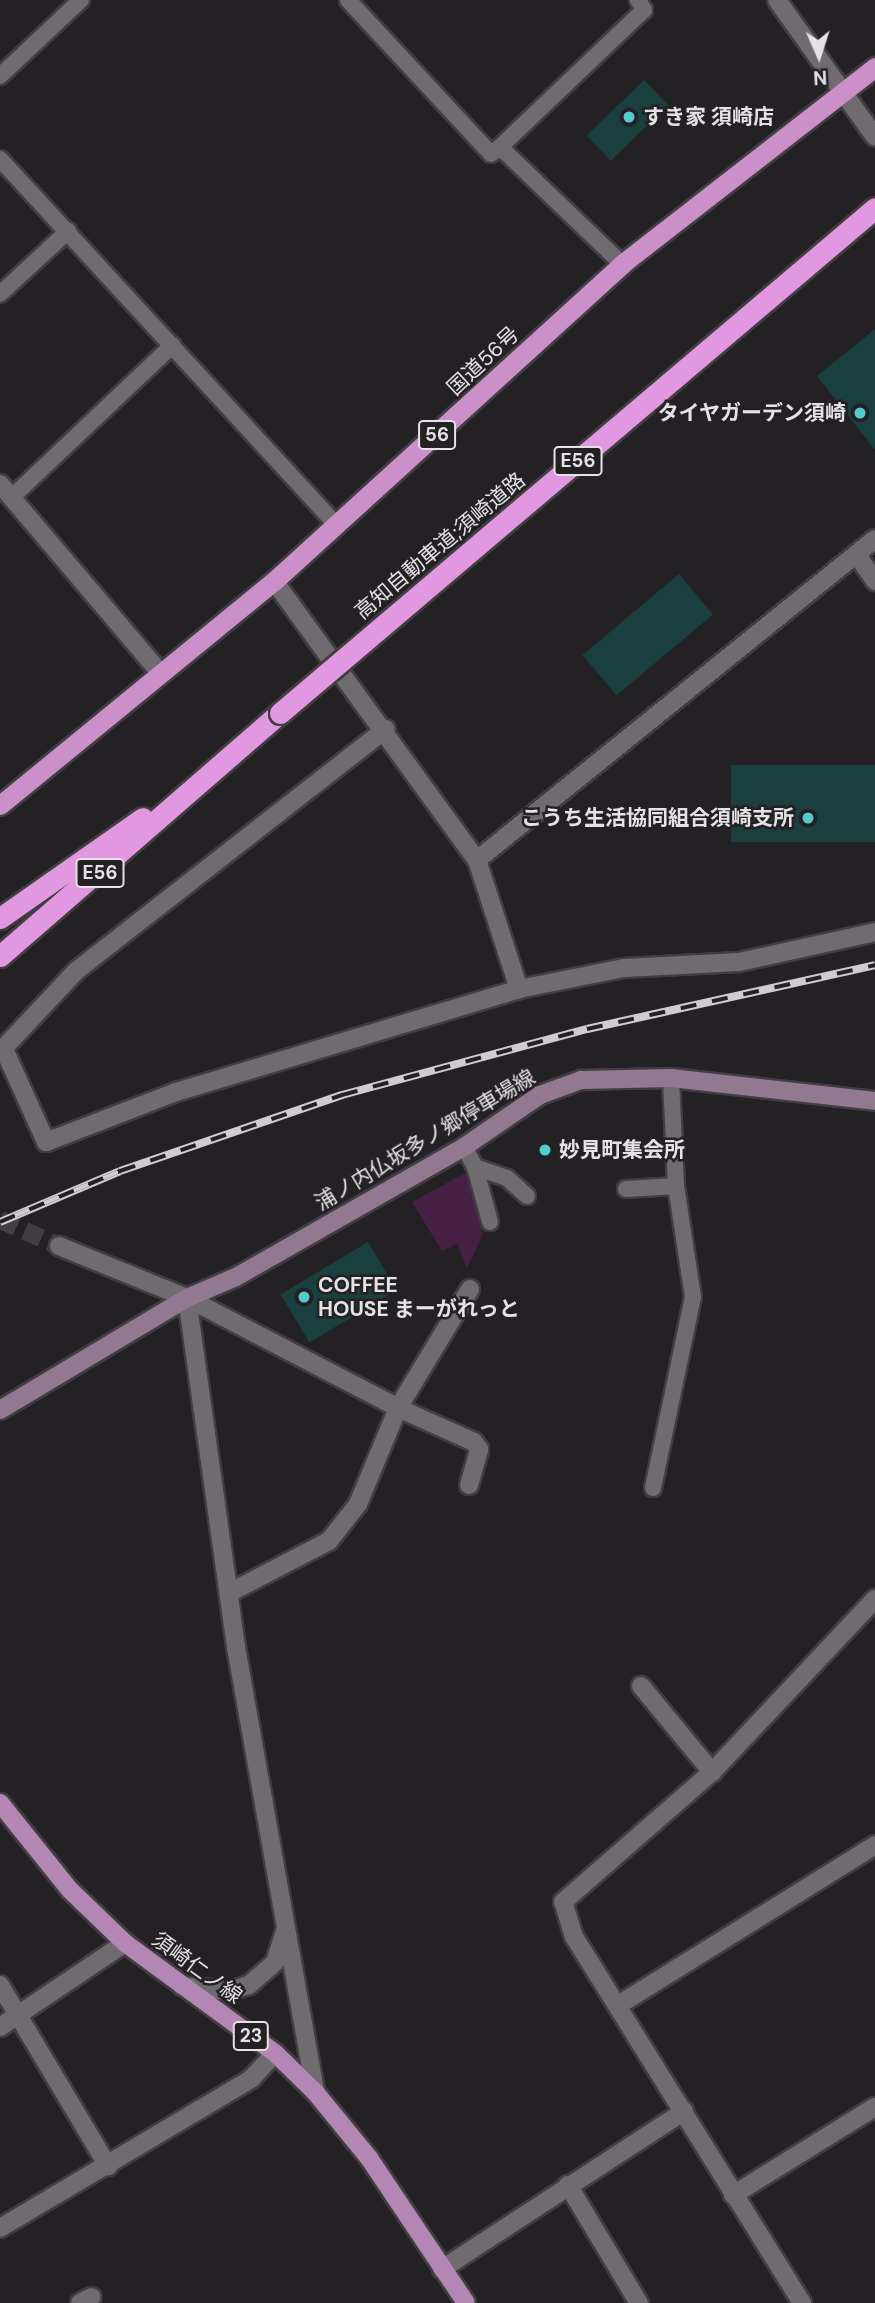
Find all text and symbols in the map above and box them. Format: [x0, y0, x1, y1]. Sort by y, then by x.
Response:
north arrow [784, 21, 854, 91]
text: N [813, 65, 828, 90]
place label: すき家 須崎店 [643, 104, 774, 130]
marker: すき家 須崎店 [621, 109, 637, 125]
street label: 国道56号 [442, 321, 524, 401]
place label: タイヤガーデン須崎 [657, 400, 846, 426]
marker: タイヤガーデン須崎 [852, 405, 868, 421]
road number: 56 [418, 420, 456, 450]
road number: E56 [554, 446, 602, 476]
street label: 高知自動車道;須崎道路 [350, 467, 530, 625]
place label: こうち生活協同組合須崎支所 [521, 805, 794, 831]
marker: こうち生活協同組合須崎支所 [800, 810, 816, 826]
road number: E56 [76, 858, 124, 888]
street label: 浦ノ内仏坂多ノ郷停車場線 [311, 1064, 539, 1216]
place label: 妙見町集会所 [559, 1137, 685, 1163]
marker: 妙見町集会所 [537, 1142, 553, 1158]
place label: COFFEE HOUSE まーがれっと [318, 1272, 520, 1322]
marker: COFFEE HOUSE まーがれっと [296, 1289, 312, 1305]
street label: 須崎仁ノ線 [147, 1927, 247, 2009]
road number: 23 [232, 2020, 270, 2052]

